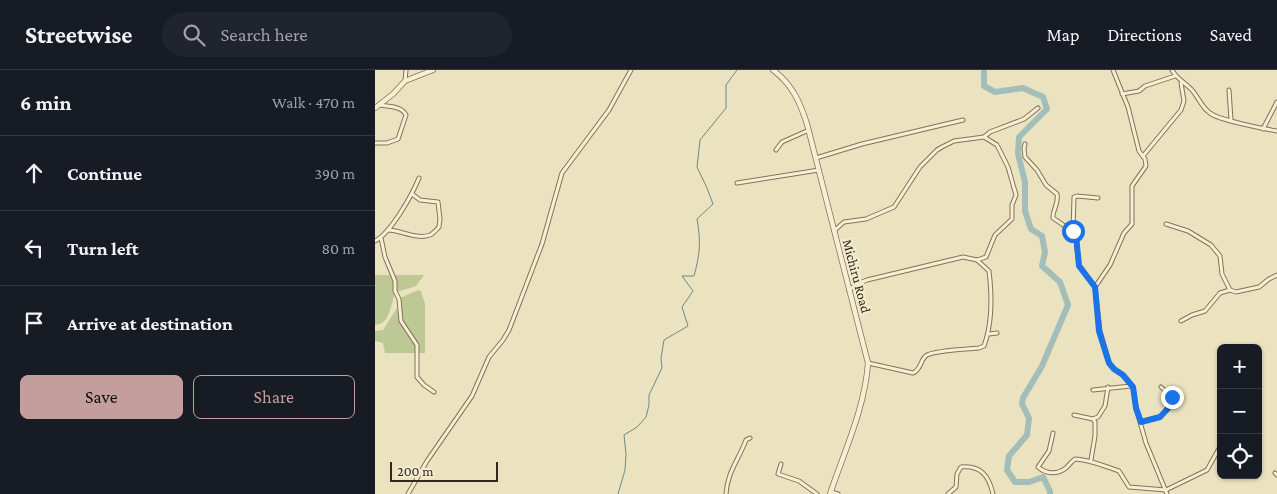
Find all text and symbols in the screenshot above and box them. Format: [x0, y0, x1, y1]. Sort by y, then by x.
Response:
search box [162, 12, 512, 57]
text: Streetwise [25, 21, 132, 48]
icon: search [180, 21, 208, 49]
text: Search here [220, 24, 308, 45]
text: Map [1047, 25, 1079, 45]
text: Directions [1107, 25, 1182, 45]
text: Saved [1210, 25, 1252, 45]
text: 6 min [20, 91, 71, 115]
text: Walk · 470 m [272, 94, 355, 111]
icon: ahead [20, 159, 48, 187]
text: Continue [67, 163, 142, 184]
text: 390 m [314, 165, 355, 182]
route start [1062, 220, 1085, 243]
icon: left [20, 234, 48, 262]
street label: Michiru Road [839, 237, 875, 315]
text: Turn left [67, 238, 139, 259]
text: 80 m [321, 240, 355, 257]
icon: arrive [20, 309, 48, 337]
text: Arrive at destination [67, 313, 233, 334]
map controls [1217, 344, 1262, 479]
button: + [1217, 344, 1262, 389]
button: Save [20, 375, 183, 419]
button: Share [193, 375, 355, 419]
route end [1161, 386, 1184, 409]
button: − [1217, 389, 1262, 434]
button: locate [1217, 434, 1262, 479]
scale bar [390, 459, 497, 482]
text: 200 m [397, 463, 433, 479]

